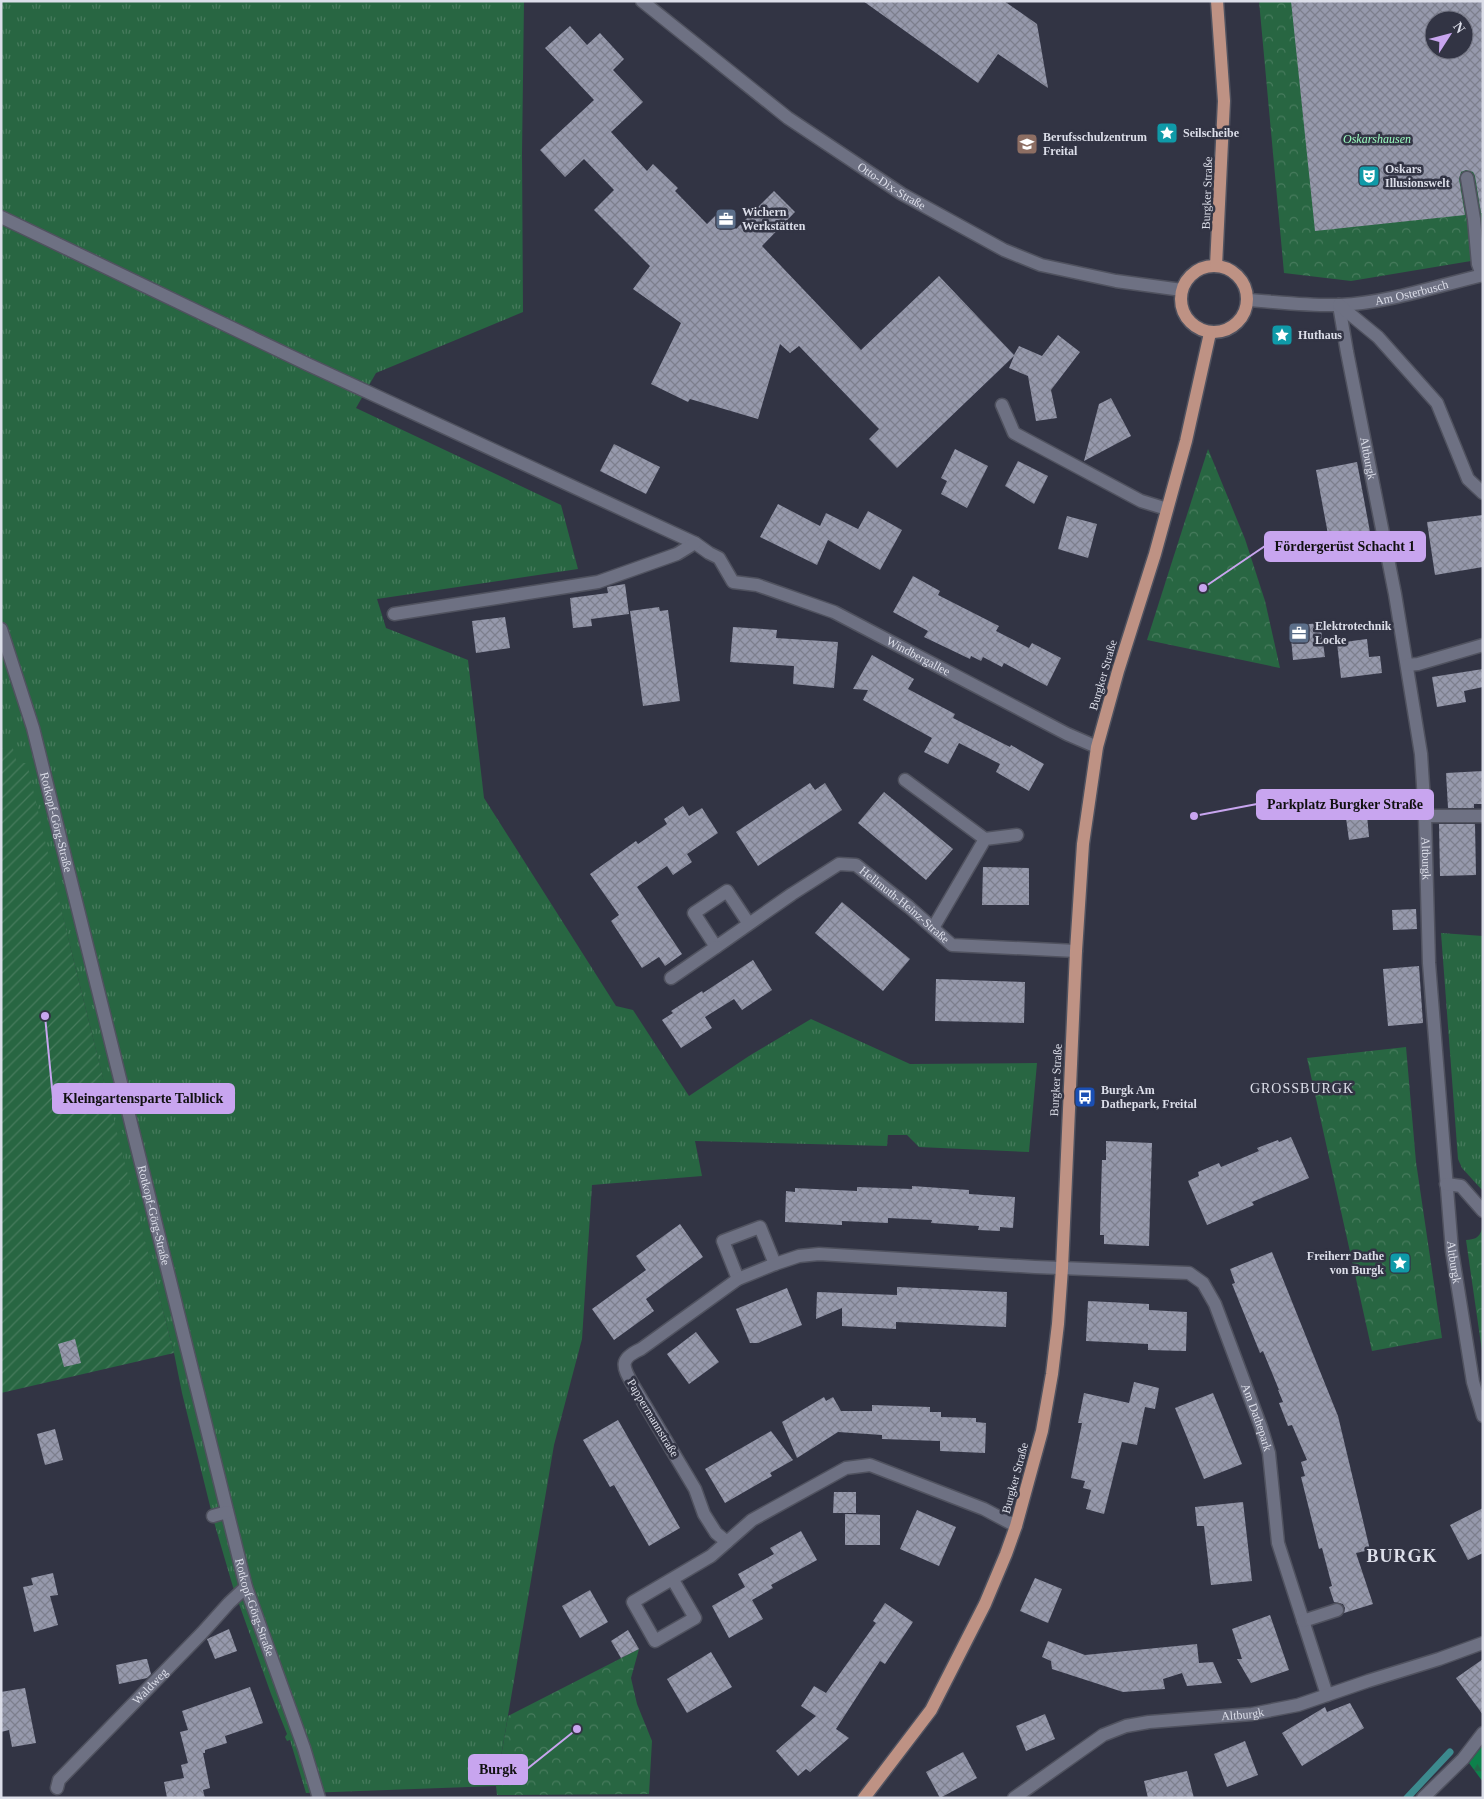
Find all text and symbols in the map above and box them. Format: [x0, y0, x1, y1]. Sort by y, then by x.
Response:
north arrow [1424, 10, 1474, 60]
text: N [1450, 19, 1468, 36]
place icon: Seilscheibe [1155, 121, 1179, 145]
place label: Seilscheibe [1183, 126, 1240, 140]
place label: Berufsschulzentrum Freital [1043, 130, 1147, 158]
school or university icon: Berufsschulzentrum Freital [1015, 132, 1039, 156]
park label: Oskarshausen [1343, 132, 1411, 146]
street label: Burgker Straße [1199, 156, 1215, 230]
street label: Otto-Dix-Straße [855, 159, 928, 213]
place label: Oskars Illusionswelt [1385, 162, 1450, 190]
theatre icon: Oskars Illusionswelt [1357, 164, 1381, 188]
place label: Wichern Werkstätten [742, 205, 806, 233]
office icon: Wichern Werkstätten [714, 207, 738, 231]
street label: Am Osterbusch [1374, 277, 1450, 308]
place icon: Huthaus [1270, 323, 1294, 347]
place label: Huthaus [1298, 328, 1342, 342]
street label: Altburgk [1357, 436, 1379, 481]
callout: Fördergerüst Schacht 1 [1265, 532, 1425, 561]
text: Fördergerüst Schacht 1 [1275, 539, 1415, 554]
place label: Elektrotechnik Locke [1315, 619, 1392, 647]
office icon: Elektrotechnik Locke [1287, 621, 1311, 645]
street label: Windbergallee [884, 634, 953, 679]
street label: Burgker Straße [1086, 638, 1120, 712]
street label: Rotkopf-Görg-Straße [37, 771, 75, 874]
callout: Parkplatz Burgker Straße [1257, 790, 1433, 819]
text: Parkplatz Burgker Straße [1267, 797, 1423, 812]
street label: Altburgk [1419, 837, 1434, 880]
street label: Hellmuth-Heinz-Straße [857, 863, 952, 946]
street label: Burgker Straße [1047, 1043, 1065, 1117]
district label: GROSSBURGK [1250, 1081, 1354, 1096]
place label: Burgk Am Dathepark, Freital [1101, 1083, 1197, 1111]
callout: Kleingartensparte Talblick [53, 1084, 234, 1113]
bus stop icon: Burgk Am Dathepark, Freital [1073, 1085, 1097, 1109]
text: Kleingartensparte Talblick [63, 1091, 224, 1106]
street label: Rotkopf-Görg-Straße [135, 1164, 173, 1267]
street label: Altburgk [1444, 1240, 1464, 1285]
place label: Freiherr Dathe von Burgk [1307, 1249, 1385, 1277]
place icon: Freiherr Dathe von Burgk [1388, 1251, 1412, 1275]
street label: Pappermannstraße [624, 1376, 682, 1460]
street label: Am Dathepark [1238, 1381, 1275, 1453]
street label: Burgker Straße [999, 1441, 1031, 1515]
district label: BURGK [1366, 1546, 1438, 1566]
street label: Rotkopf-Görg-Straße [232, 1557, 277, 1658]
street label: Waldweg [129, 1665, 171, 1707]
street label: Altburgk [1221, 1705, 1265, 1723]
callout: Burgk [469, 1755, 527, 1784]
text: Burgk [479, 1762, 517, 1777]

